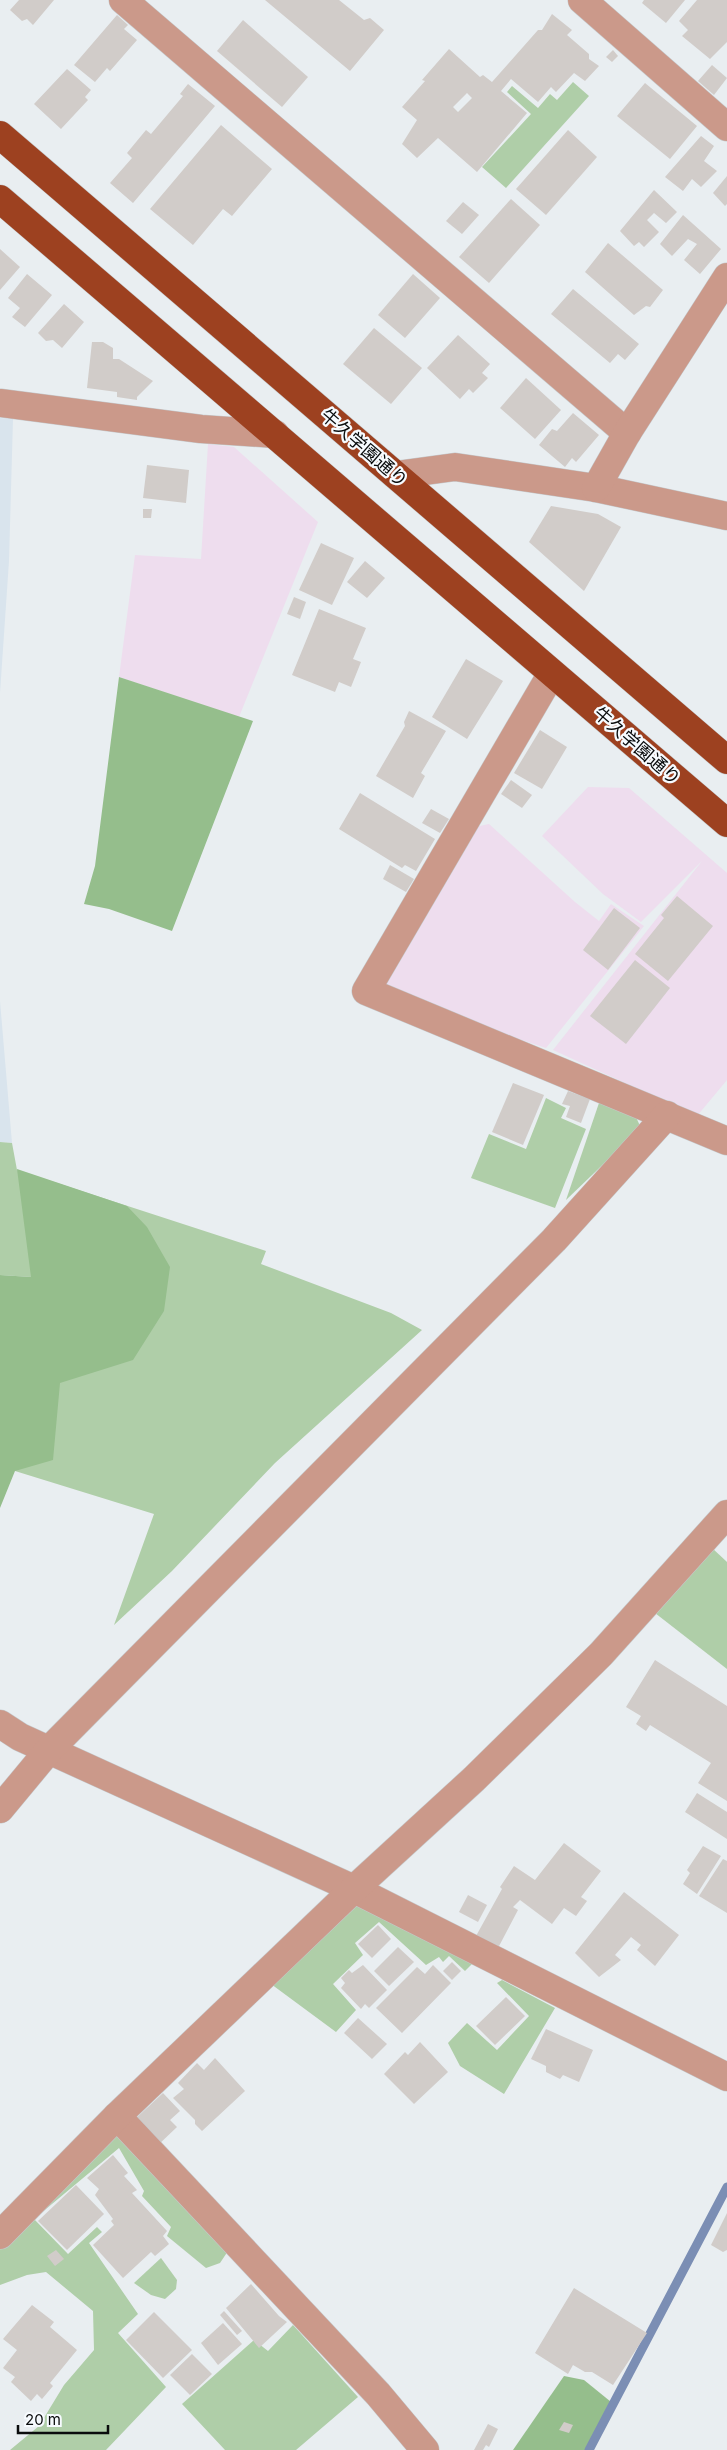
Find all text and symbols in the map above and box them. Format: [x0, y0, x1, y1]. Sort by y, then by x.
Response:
street label: 牛久学園通り [317, 404, 412, 491]
street label: 牛久学園通り [590, 702, 685, 789]
scale bar [18, 2402, 108, 2434]
text: 20 m [25, 2410, 61, 2429]

